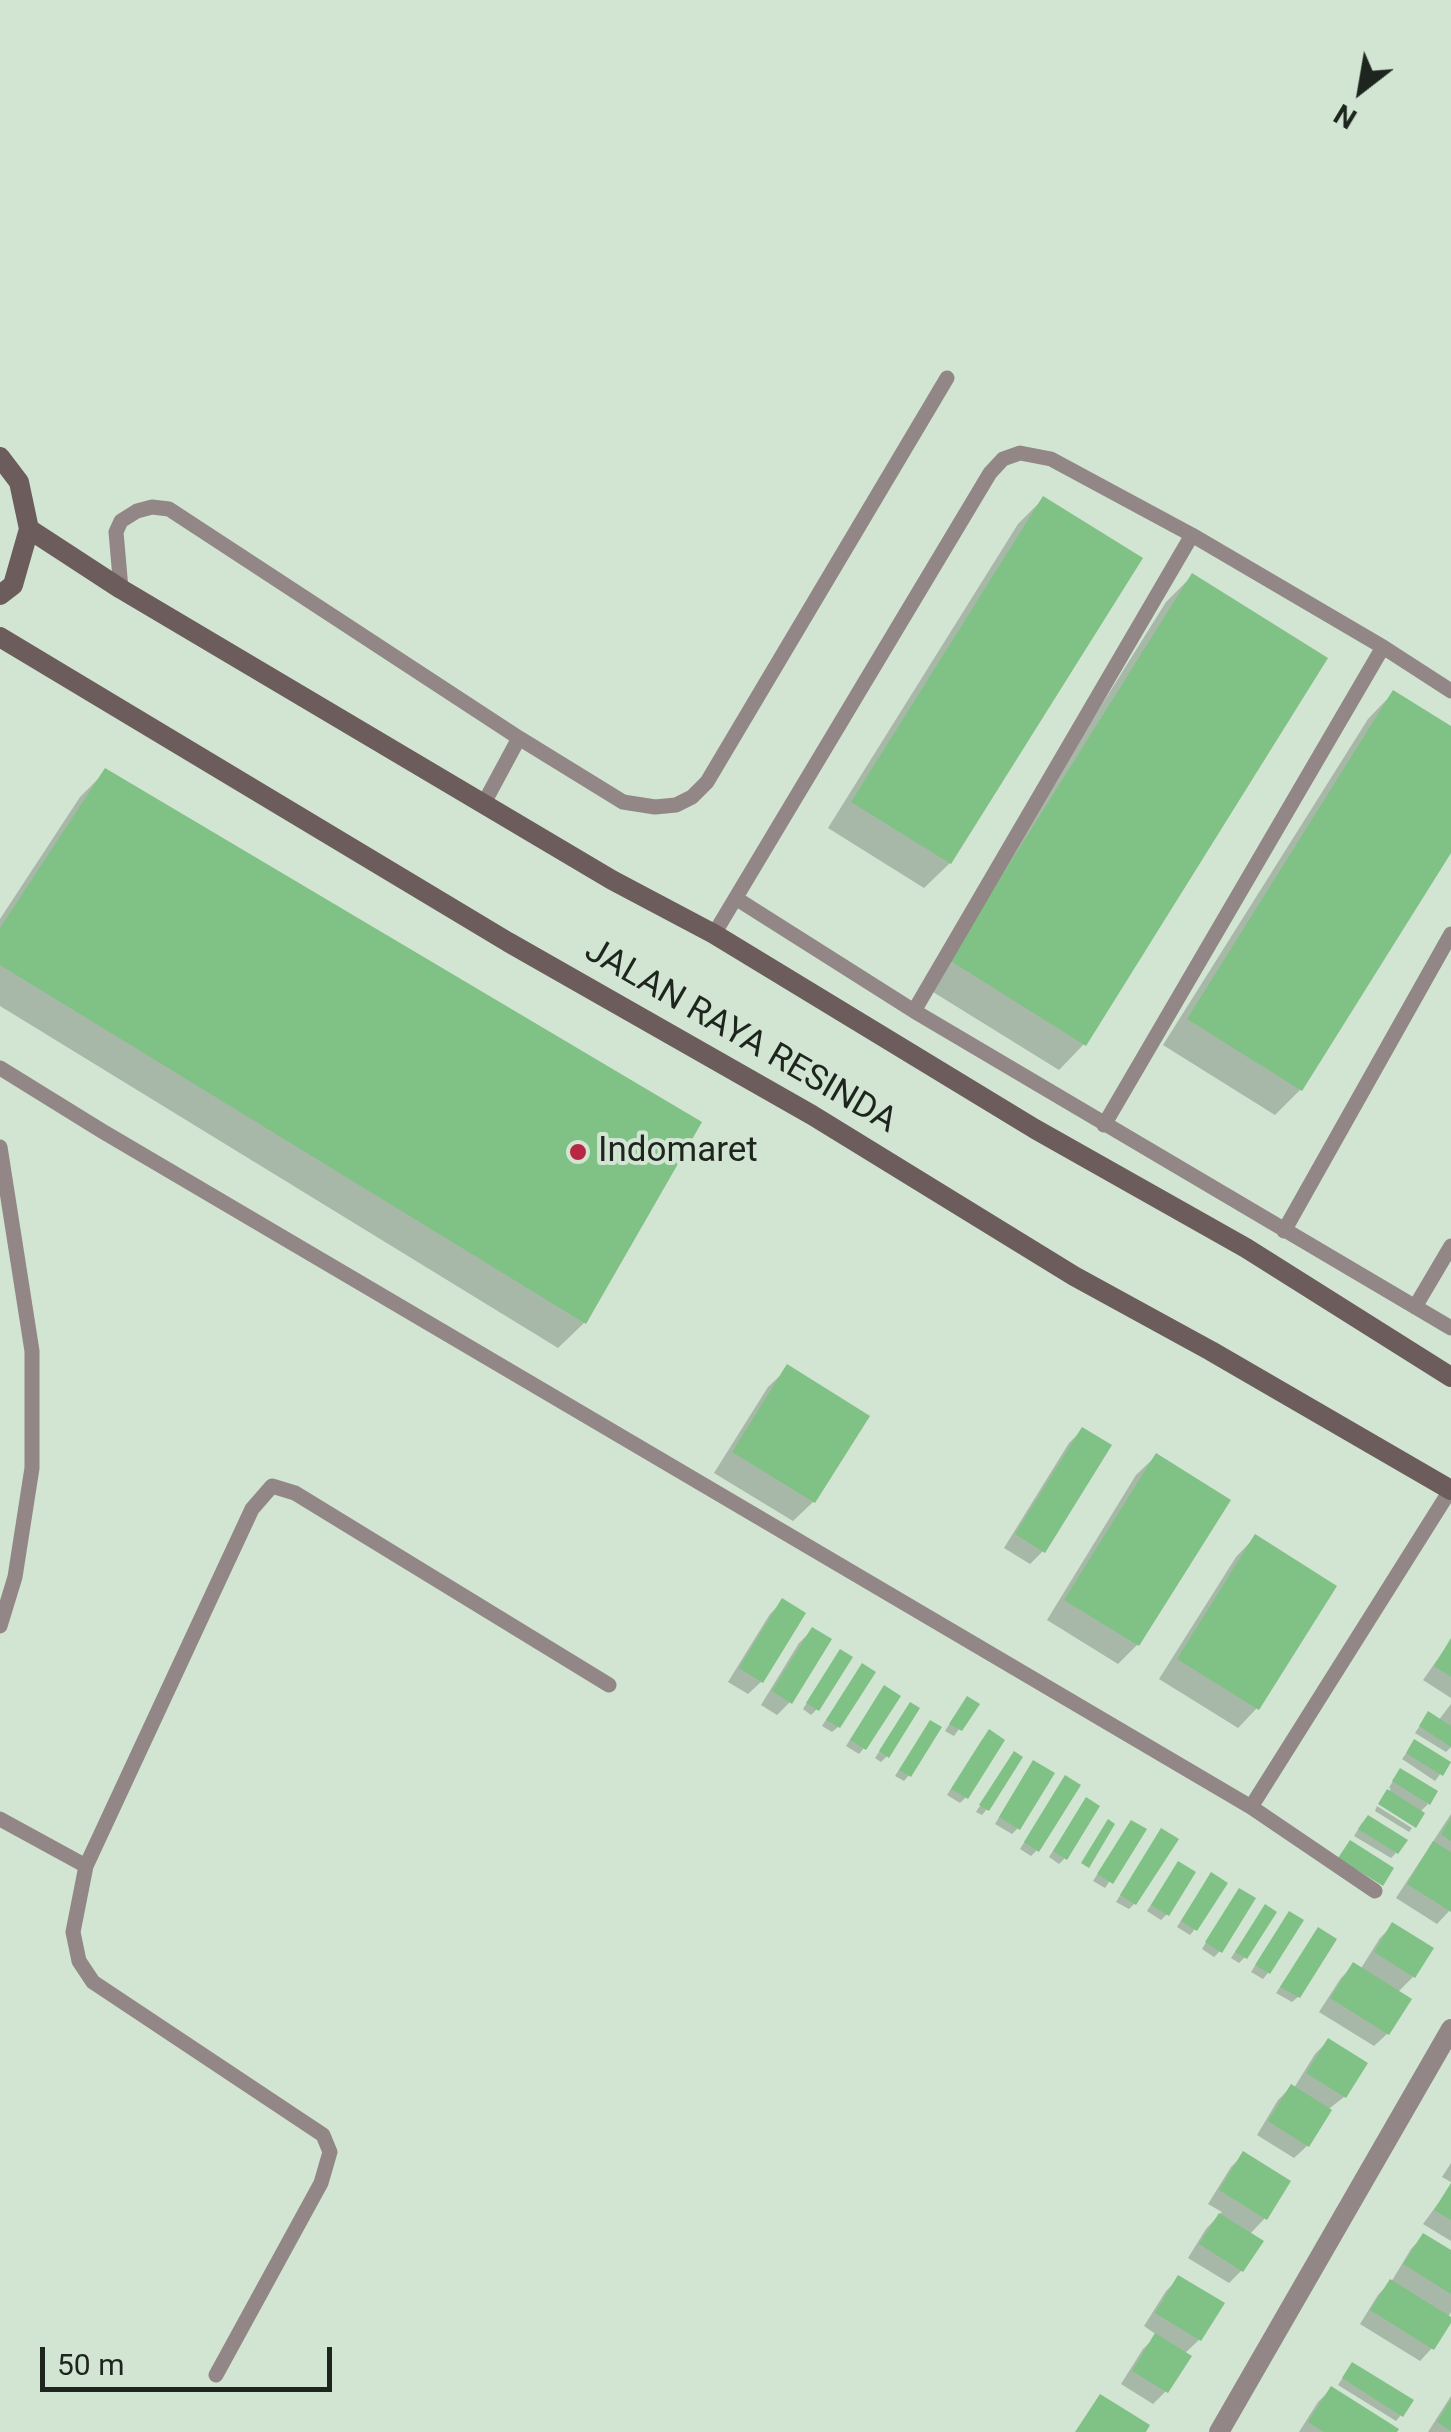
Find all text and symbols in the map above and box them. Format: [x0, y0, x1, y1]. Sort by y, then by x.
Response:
north arrow [1311, 40, 1411, 140]
text: N [1328, 97, 1362, 135]
street label: JALAN RAYA RESINDA [577, 930, 903, 1144]
place label: Indomaret [598, 1131, 758, 1173]
marker: Indomaret [567, 1141, 589, 1163]
scale bar [45, 2327, 338, 2389]
text: 50 m [57, 2347, 124, 2382]

